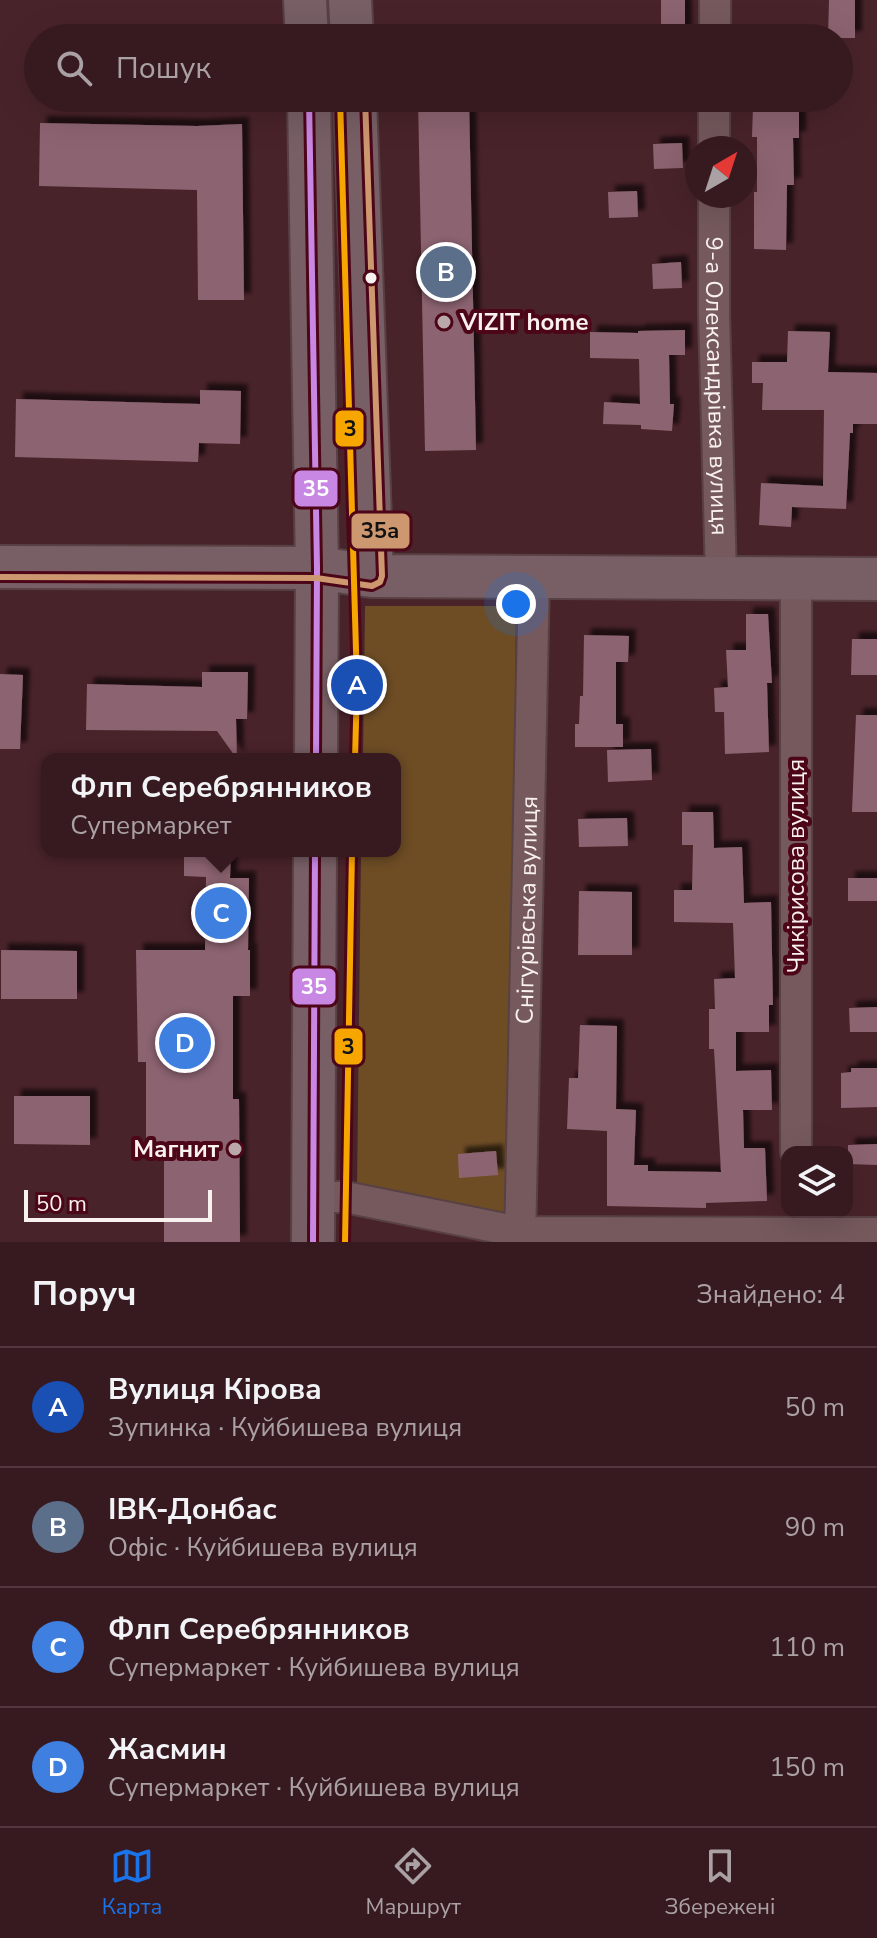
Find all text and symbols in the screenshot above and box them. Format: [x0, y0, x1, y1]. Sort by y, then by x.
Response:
search box [24, 24, 853, 112]
icon: search [52, 46, 96, 90]
text: Пошук [116, 48, 211, 89]
north arrow [685, 136, 757, 208]
street label: 9-а Олександрівка вулиця [698, 237, 736, 536]
pin: B [420, 242, 472, 302]
unlabelled marker [363, 270, 379, 286]
place label: VIZIT home [459, 306, 588, 338]
marker: VIZIT home [435, 313, 453, 331]
line badge: 3 [334, 409, 365, 448]
text: 3 [343, 414, 357, 444]
line badge: 35 [293, 469, 339, 508]
text: 35 [303, 474, 329, 504]
line badge: 35а [350, 512, 411, 550]
text: 35а [361, 516, 399, 546]
your location [496, 584, 536, 624]
pin: A [331, 655, 383, 715]
popup [41, 753, 401, 857]
street label: Чикірисова вулиця [780, 759, 812, 973]
text: Флп Серебрянников [70, 767, 372, 808]
street label: Снігурівська вулиця [509, 796, 545, 1025]
text: Супермаркет [70, 808, 231, 843]
pin: C [195, 883, 247, 943]
line badge: 35 [291, 967, 337, 1006]
text: 35 [301, 972, 327, 1002]
pin: D [159, 1013, 211, 1073]
line badge: 3 [333, 1027, 364, 1066]
text: 3 [341, 1032, 355, 1062]
place label: Магнит [133, 1133, 220, 1165]
marker: Магнит [226, 1140, 244, 1158]
map controls [781, 1146, 853, 1218]
button: layers [781, 1146, 853, 1218]
scale bar [24, 1186, 212, 1222]
text: 50 m [36, 1189, 87, 1219]
text: Поруч [32, 1271, 137, 1317]
text: Знайдено: 4 [696, 1277, 845, 1312]
text: Вулиця Кірова [108, 1369, 322, 1410]
text: A [48, 1390, 68, 1425]
text: 50 m [785, 1390, 845, 1425]
text: Зупинка · Куйбишева вулиця [108, 1410, 462, 1445]
text: ІВК-Донбас [108, 1489, 277, 1530]
text: B [49, 1510, 67, 1545]
text: 90 m [785, 1510, 845, 1545]
text: Офіс · Куйбишева вулиця [108, 1530, 418, 1565]
text: Флп Серебрянников [108, 1609, 410, 1650]
text: C [49, 1630, 67, 1665]
text: 110 m [769, 1630, 845, 1665]
text: Супермаркет · Куйбишева вулиця [108, 1650, 520, 1685]
text: Жасмин [108, 1729, 227, 1770]
text: D [48, 1750, 68, 1785]
text: 150 m [769, 1750, 845, 1785]
text: Супермаркет · Куйбишева вулиця [108, 1770, 520, 1805]
tab: Карта [102, 1844, 162, 1922]
tab: Маршрут [366, 1844, 461, 1922]
tab: Збережені [664, 1844, 775, 1922]

